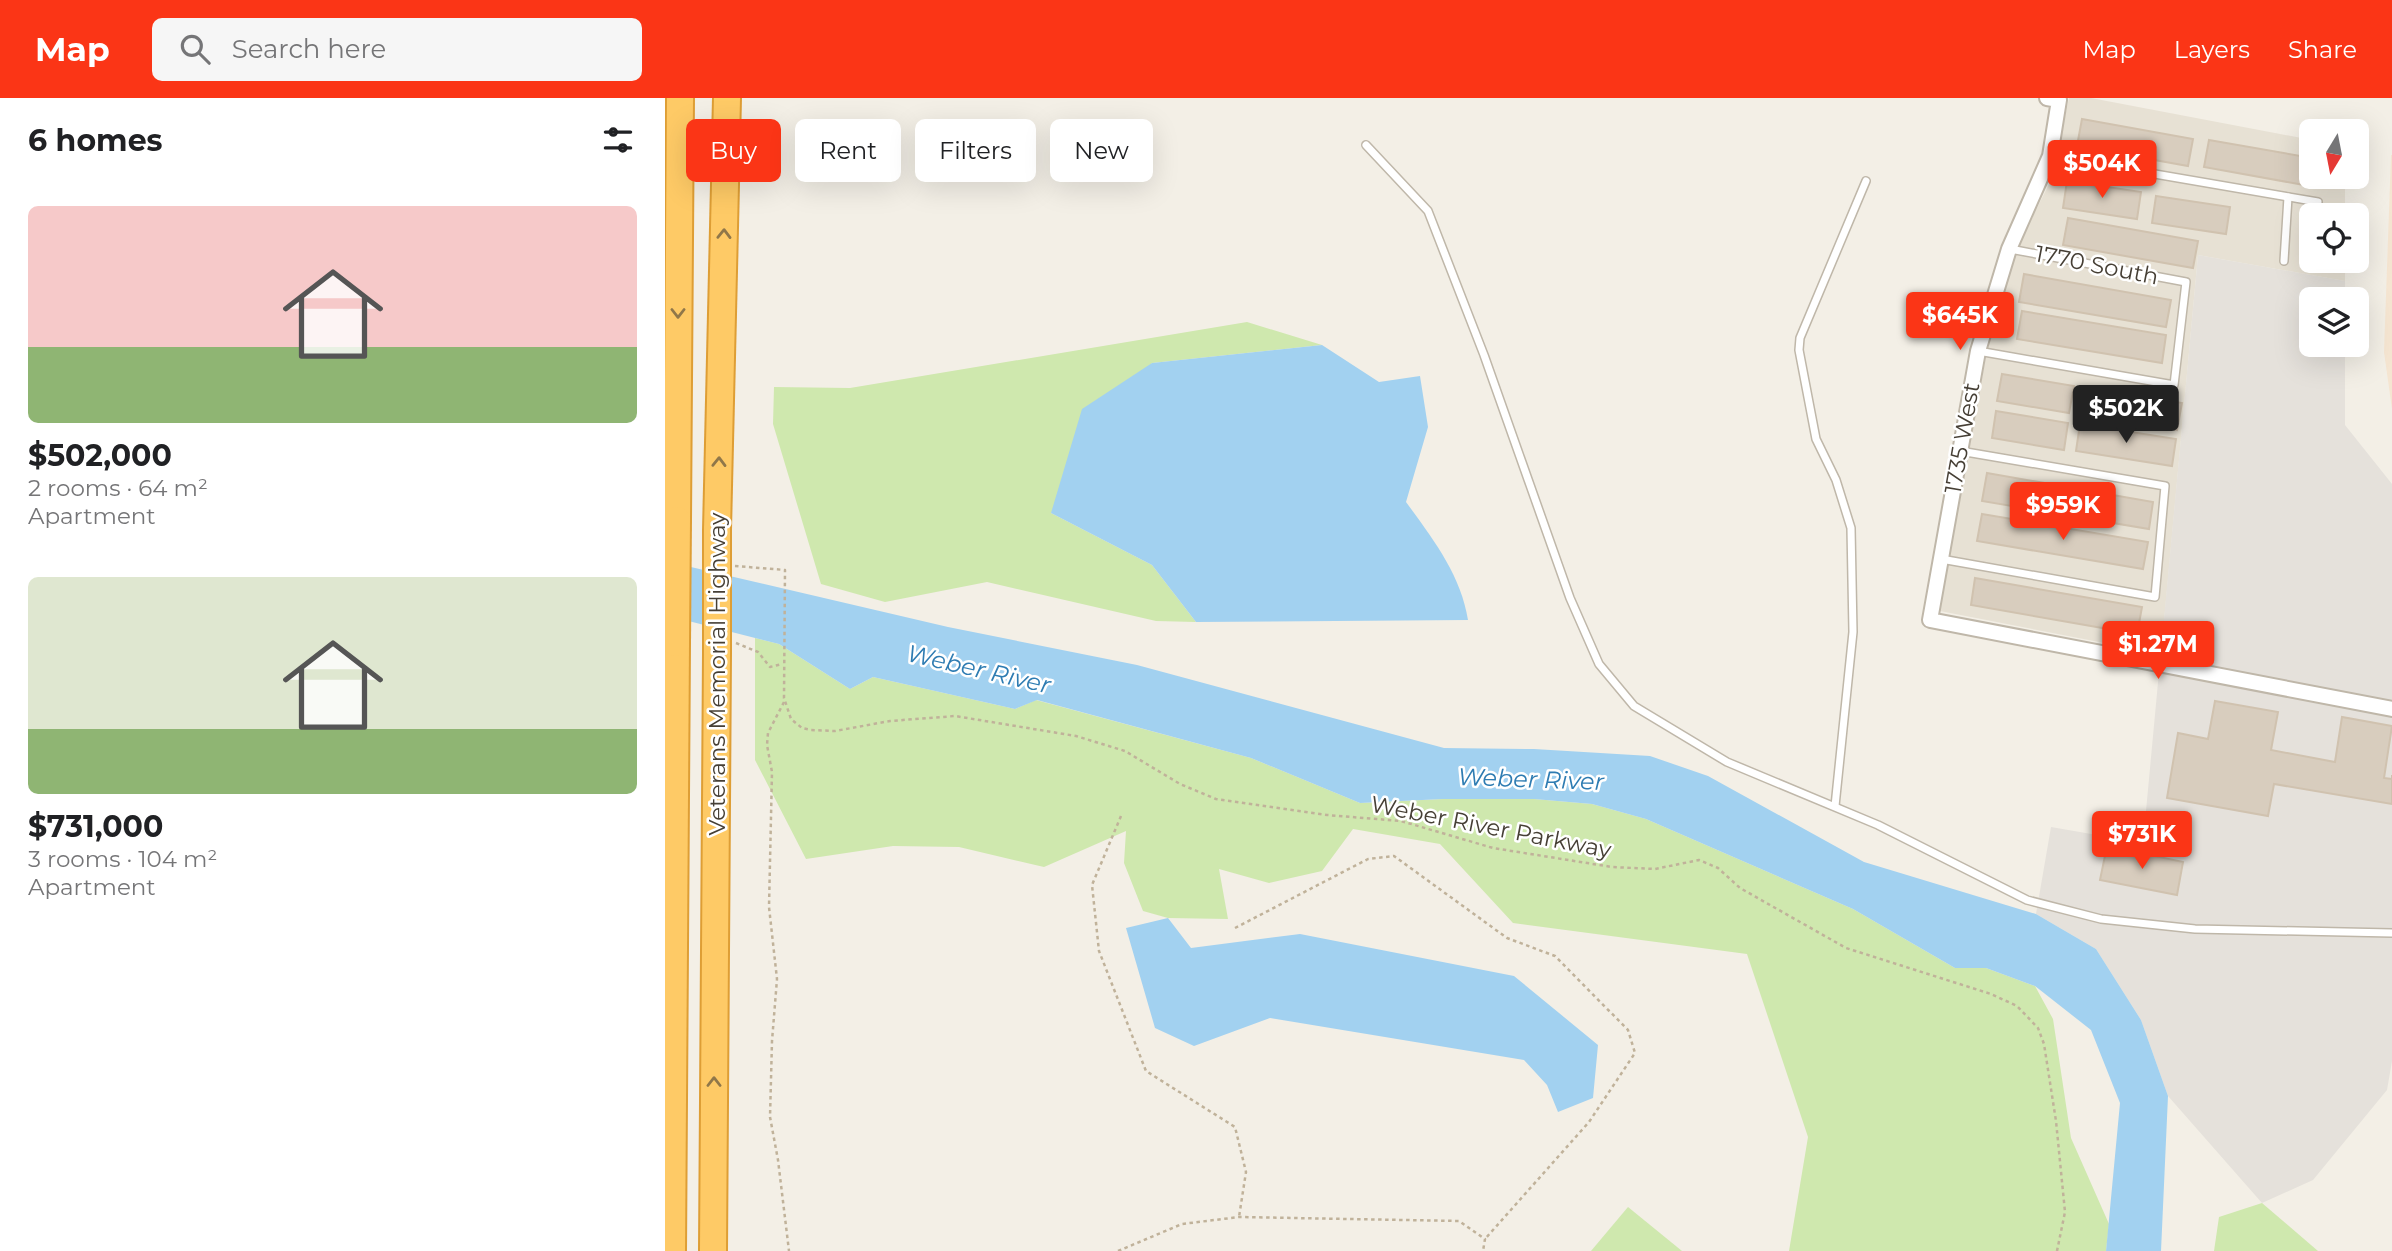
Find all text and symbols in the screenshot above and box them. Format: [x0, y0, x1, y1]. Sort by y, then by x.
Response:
search box [152, 18, 642, 81]
text: Map [35, 29, 110, 69]
icon: search [176, 30, 214, 68]
text: Search here [232, 33, 386, 65]
text: Map [2082, 35, 2136, 64]
text: Layers [2174, 35, 2250, 64]
text: Share [2288, 35, 2357, 64]
chip: Buy [686, 119, 781, 182]
chip: Rent [795, 119, 901, 182]
chip: Filters [915, 119, 1036, 182]
chip: New [1050, 119, 1153, 182]
north arrow [2299, 119, 2369, 189]
map controls [2299, 119, 2369, 357]
icon: filters [599, 121, 637, 159]
text: 6 homes [28, 122, 163, 159]
pin: $504K [2053, 140, 2151, 200]
text: $504K [2064, 149, 2140, 177]
button: locate [2299, 203, 2369, 273]
one-way arrow [716, 228, 731, 239]
street label: 1770 South [2033, 239, 2161, 291]
icon: home [270, 251, 396, 377]
button: layers [2299, 287, 2369, 357]
pin: $645K [1911, 292, 2009, 352]
text: $645K [1922, 301, 1998, 329]
one-way arrow [670, 308, 686, 319]
street label: 1735 West [1938, 380, 1986, 496]
pin: $502K [2077, 386, 2175, 445]
text: $502K [2089, 394, 2163, 422]
text: $502,000 [28, 437, 172, 474]
one-way arrow [711, 456, 727, 466]
text: 2 rooms · 64 m² [28, 474, 208, 502]
pin: $959K [2014, 482, 2112, 542]
text: $959K [2026, 491, 2100, 519]
text: Apartment [28, 502, 156, 530]
street label: Veterans Memorial Highway [703, 512, 731, 836]
icon: home [270, 622, 396, 748]
pin: $1.27M [2101, 622, 2215, 681]
text: $1.27M [2118, 630, 2198, 658]
water label: Weber River [904, 638, 1055, 700]
water label: Weber River [1457, 762, 1606, 796]
street label: Weber River Parkway [1368, 790, 1614, 864]
text: $731,000 [28, 808, 163, 845]
pin: $731K [2093, 812, 2191, 871]
text: $731K [2108, 820, 2176, 848]
text: 3 rooms · 104 m² [28, 845, 217, 873]
text: Apartment [28, 873, 156, 901]
one-way arrow [706, 1077, 722, 1087]

